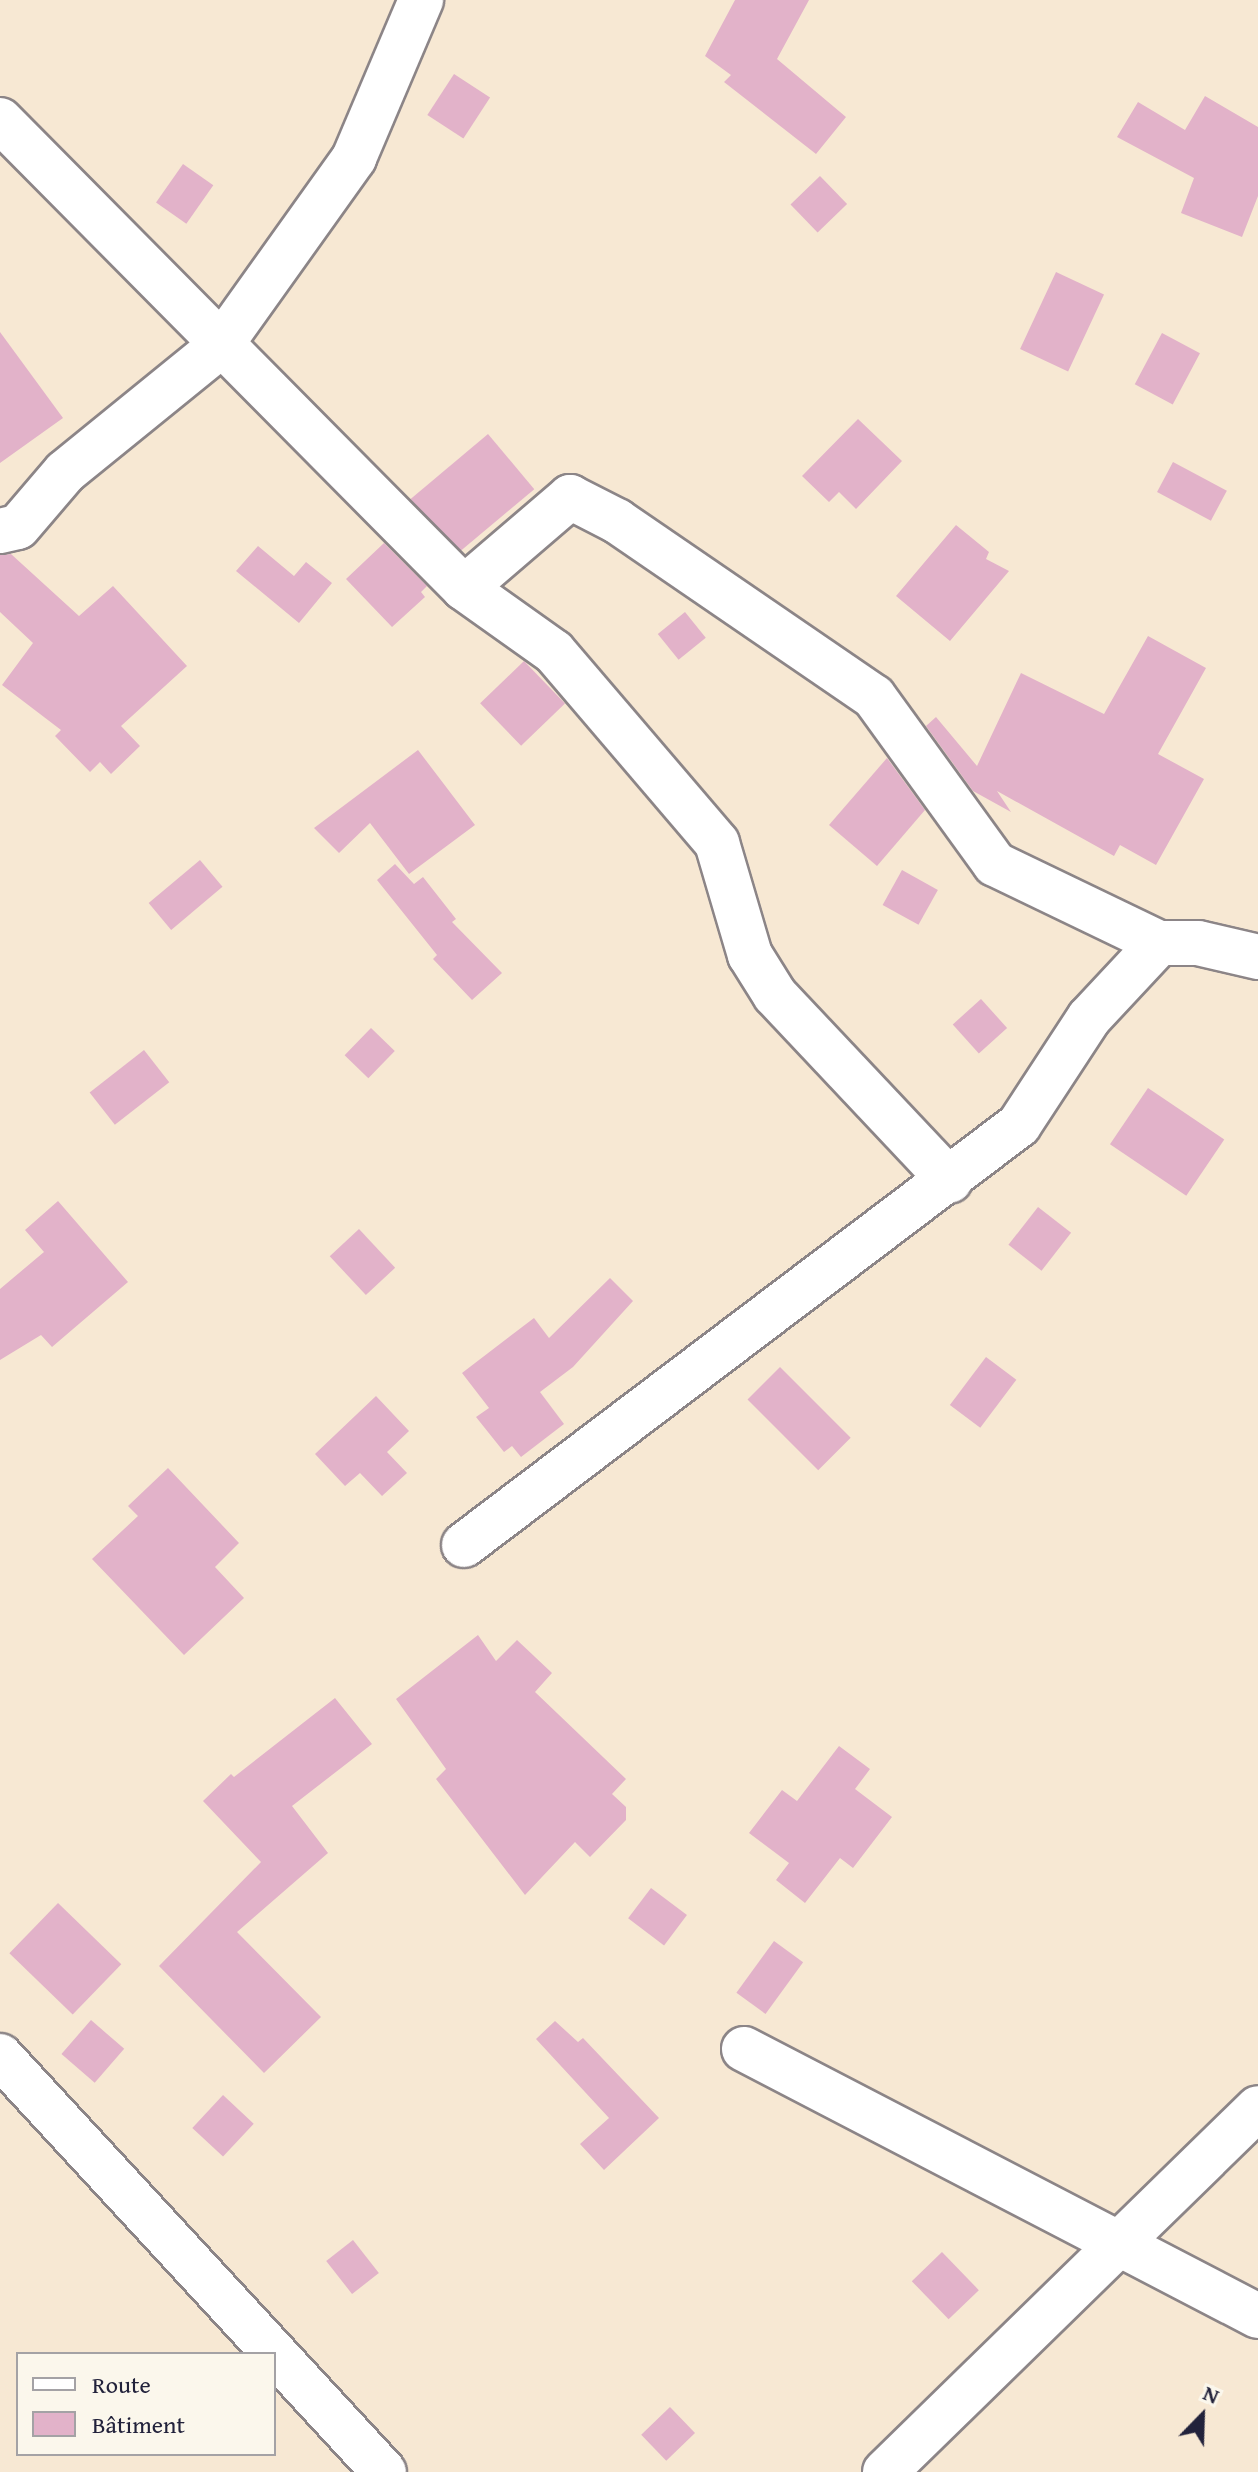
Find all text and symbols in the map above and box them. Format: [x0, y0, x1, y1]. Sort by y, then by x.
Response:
legend [16, 2352, 276, 2456]
text: Route [92, 2367, 151, 2402]
north arrow [1162, 2376, 1242, 2456]
text: N [1198, 2376, 1224, 2412]
text: Bâtiment [92, 2407, 185, 2442]

